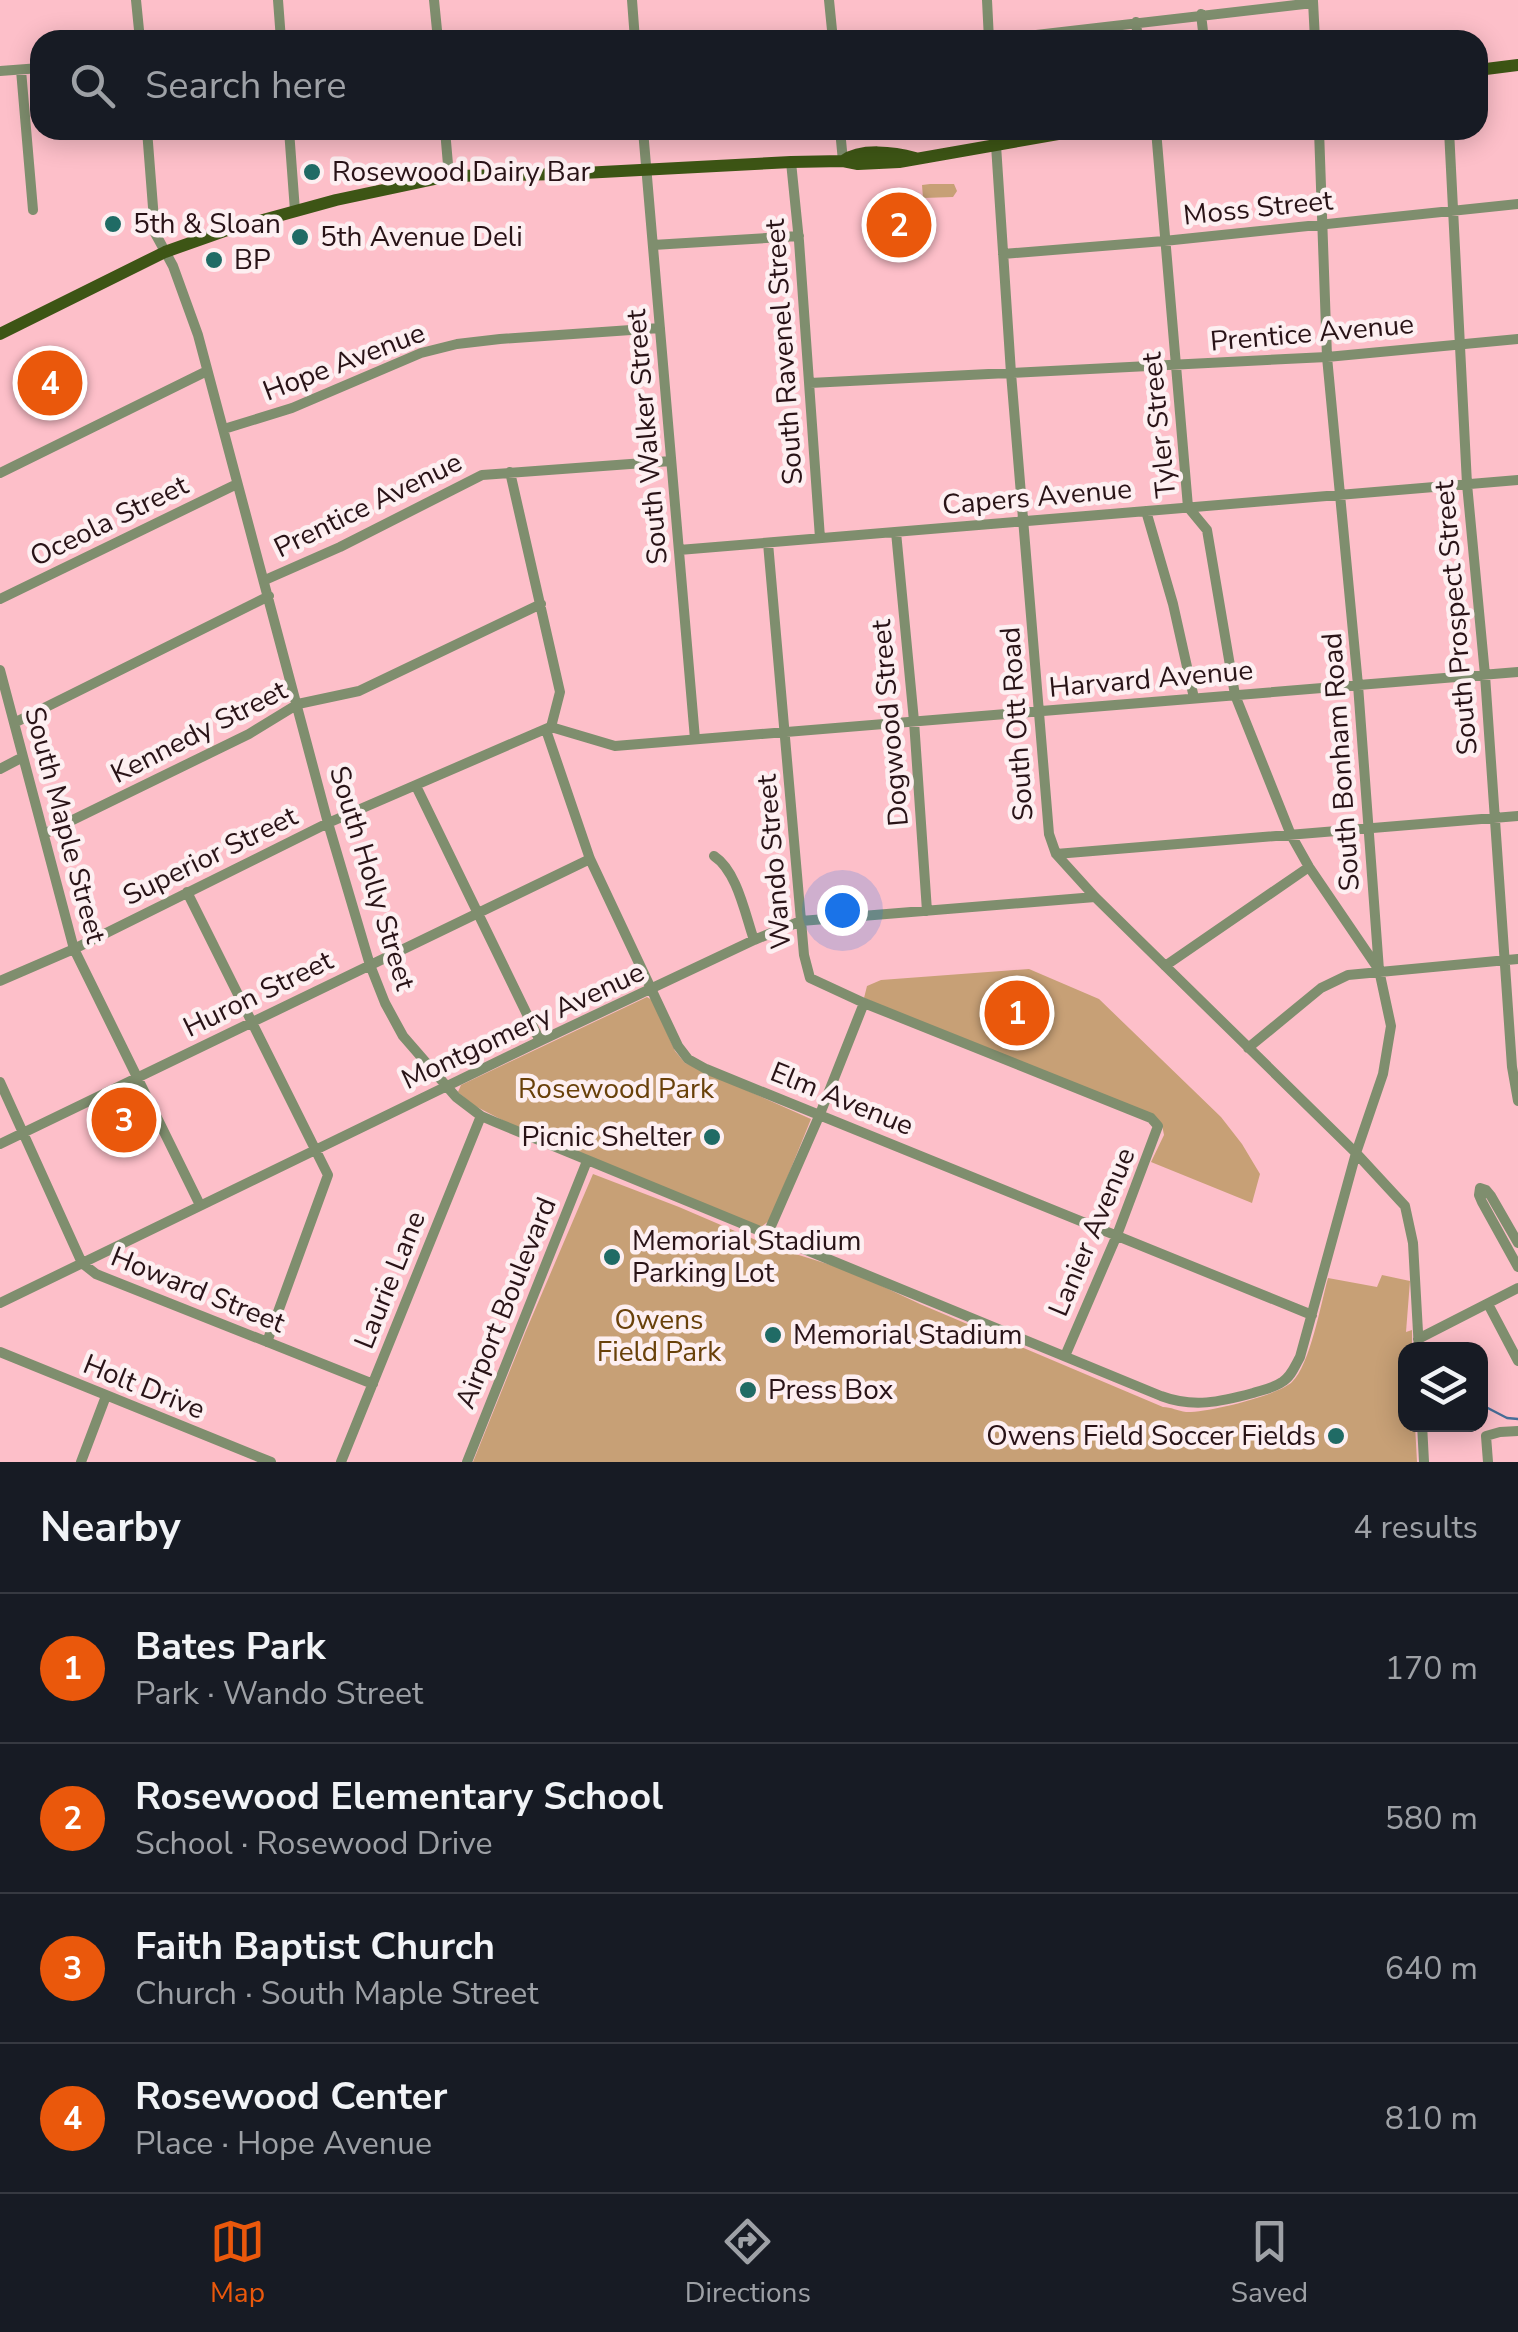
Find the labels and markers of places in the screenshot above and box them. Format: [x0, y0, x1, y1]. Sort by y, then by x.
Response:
place label: Rosewood Dairy Bar [332, 153, 591, 191]
marker: Rosewood Dairy Bar [301, 161, 323, 183]
pin: 2 [866, 188, 932, 262]
place label: 5th & Sloan [133, 205, 281, 243]
marker: 5th & Sloan [102, 213, 124, 235]
place label: 5th Avenue Deli [320, 218, 523, 256]
marker: 5th Avenue Deli [289, 226, 311, 248]
place label: BP [234, 241, 271, 279]
marker: BP [203, 249, 225, 271]
pin: 4 [18, 346, 82, 420]
pin: 1 [984, 976, 1050, 1050]
pin: 3 [92, 1082, 156, 1158]
place label: Picnic Shelter [522, 1118, 692, 1156]
marker: Picnic Shelter [701, 1126, 723, 1148]
place label: Memorial Stadium Parking Lot [632, 1222, 862, 1292]
marker: Memorial Stadium Parking Lot [601, 1246, 623, 1268]
place label: Memorial Stadium [793, 1316, 1023, 1354]
marker: Memorial Stadium [762, 1324, 784, 1346]
place label: Press Box [768, 1371, 893, 1409]
marker: Press Box [737, 1379, 759, 1401]
place label: Owens Field Soccer Fields [986, 1417, 1316, 1455]
marker: Owens Field Soccer Fields [1325, 1425, 1347, 1447]

